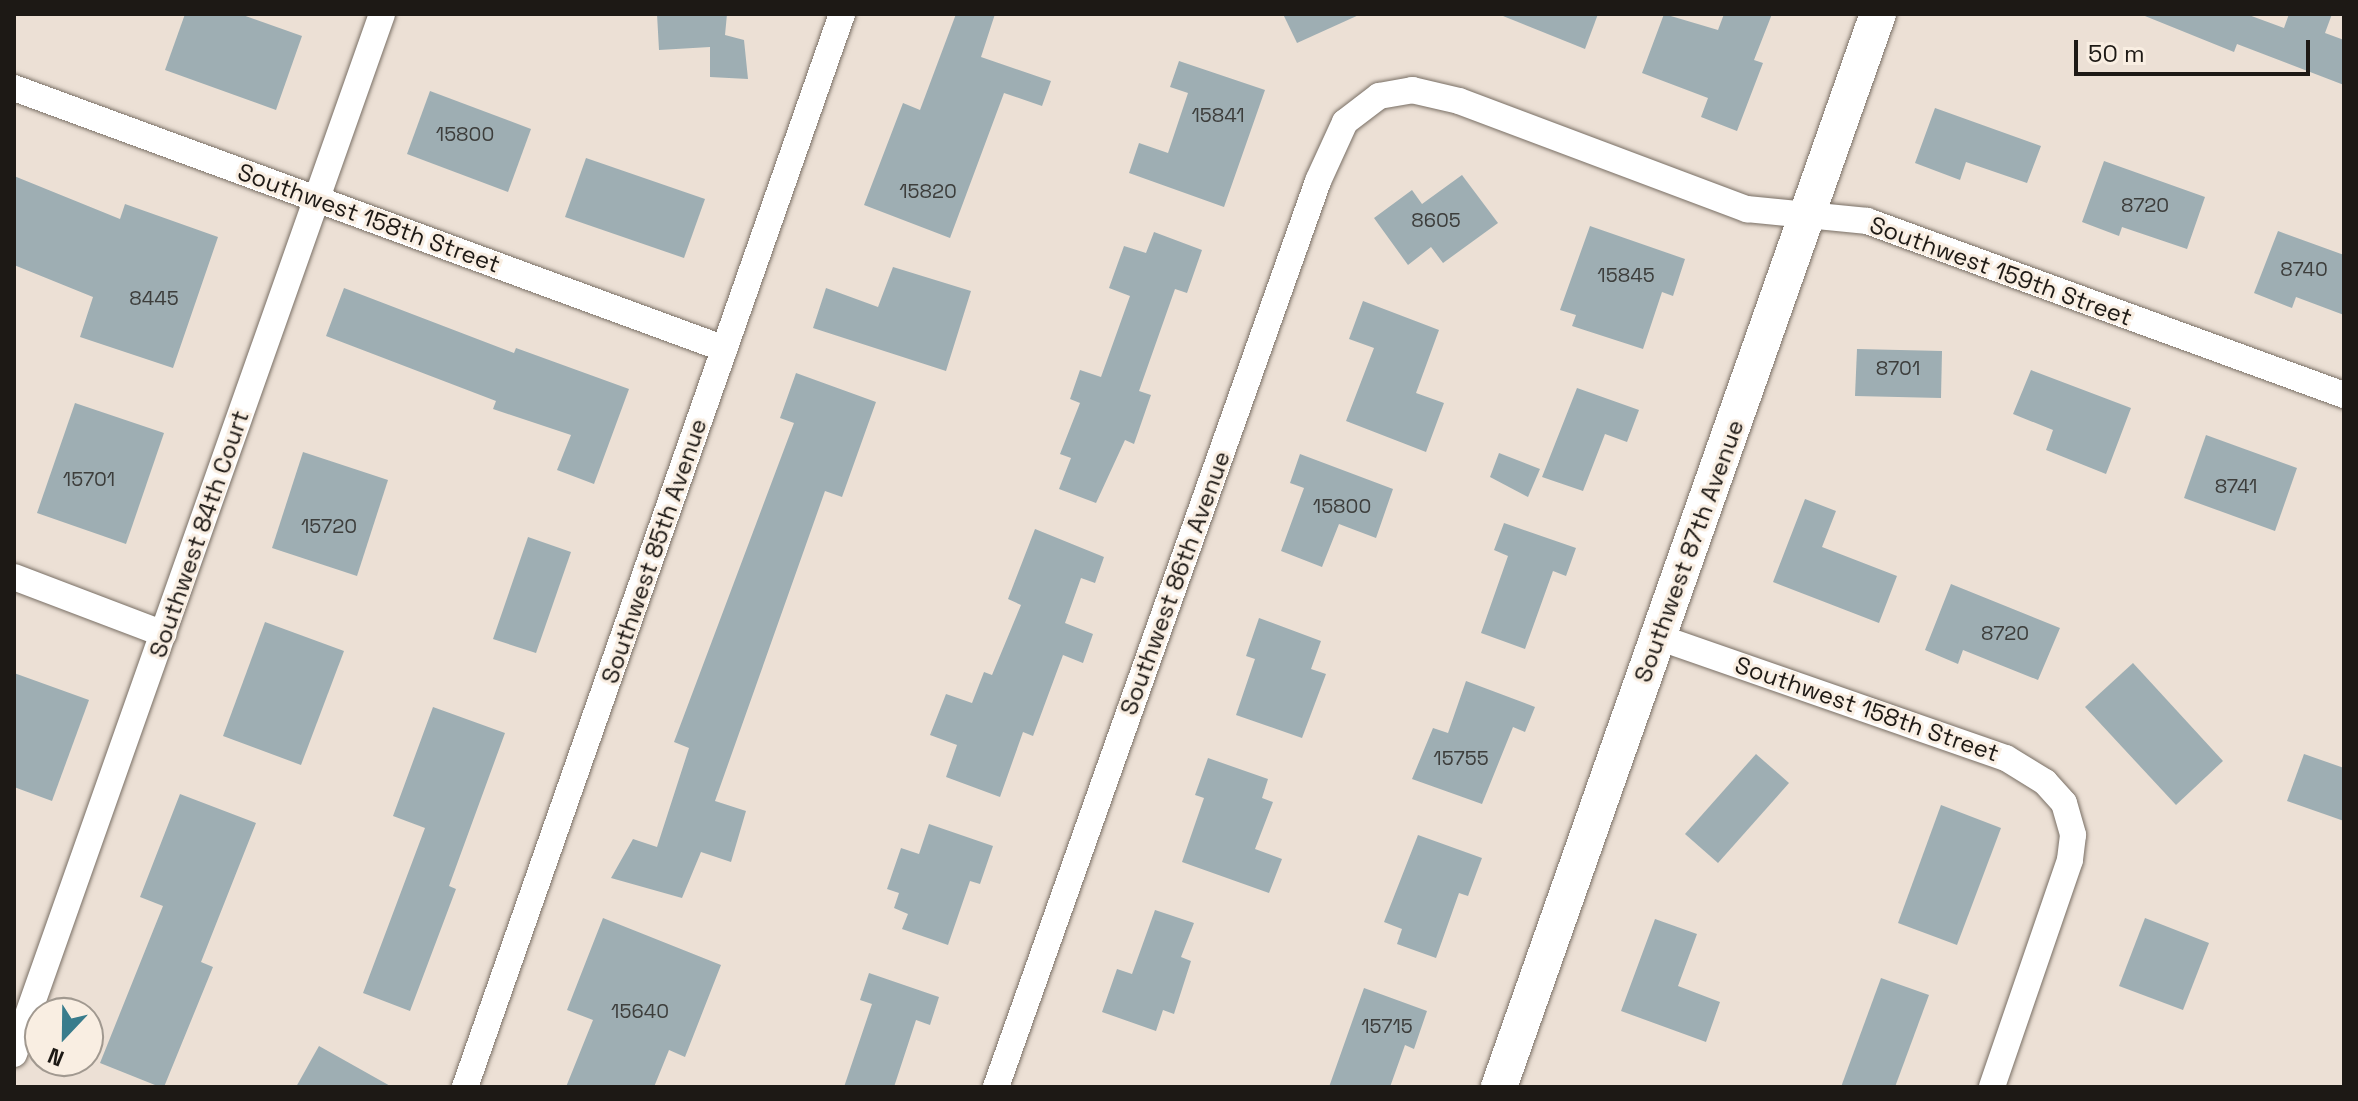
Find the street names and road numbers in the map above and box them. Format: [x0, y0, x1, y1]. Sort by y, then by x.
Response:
street label: Southwest 158th Street [234, 157, 504, 279]
street label: Southwest 159th Street [1866, 210, 2136, 332]
street label: Southwest 84th Court [143, 407, 255, 661]
street label: Southwest 85th Avenue [595, 415, 713, 687]
street label: Southwest 87th Avenue [1628, 416, 1750, 686]
street label: Southwest 86th Avenue [1114, 447, 1236, 719]
street label: Southwest 158th Street [1731, 650, 2003, 768]

